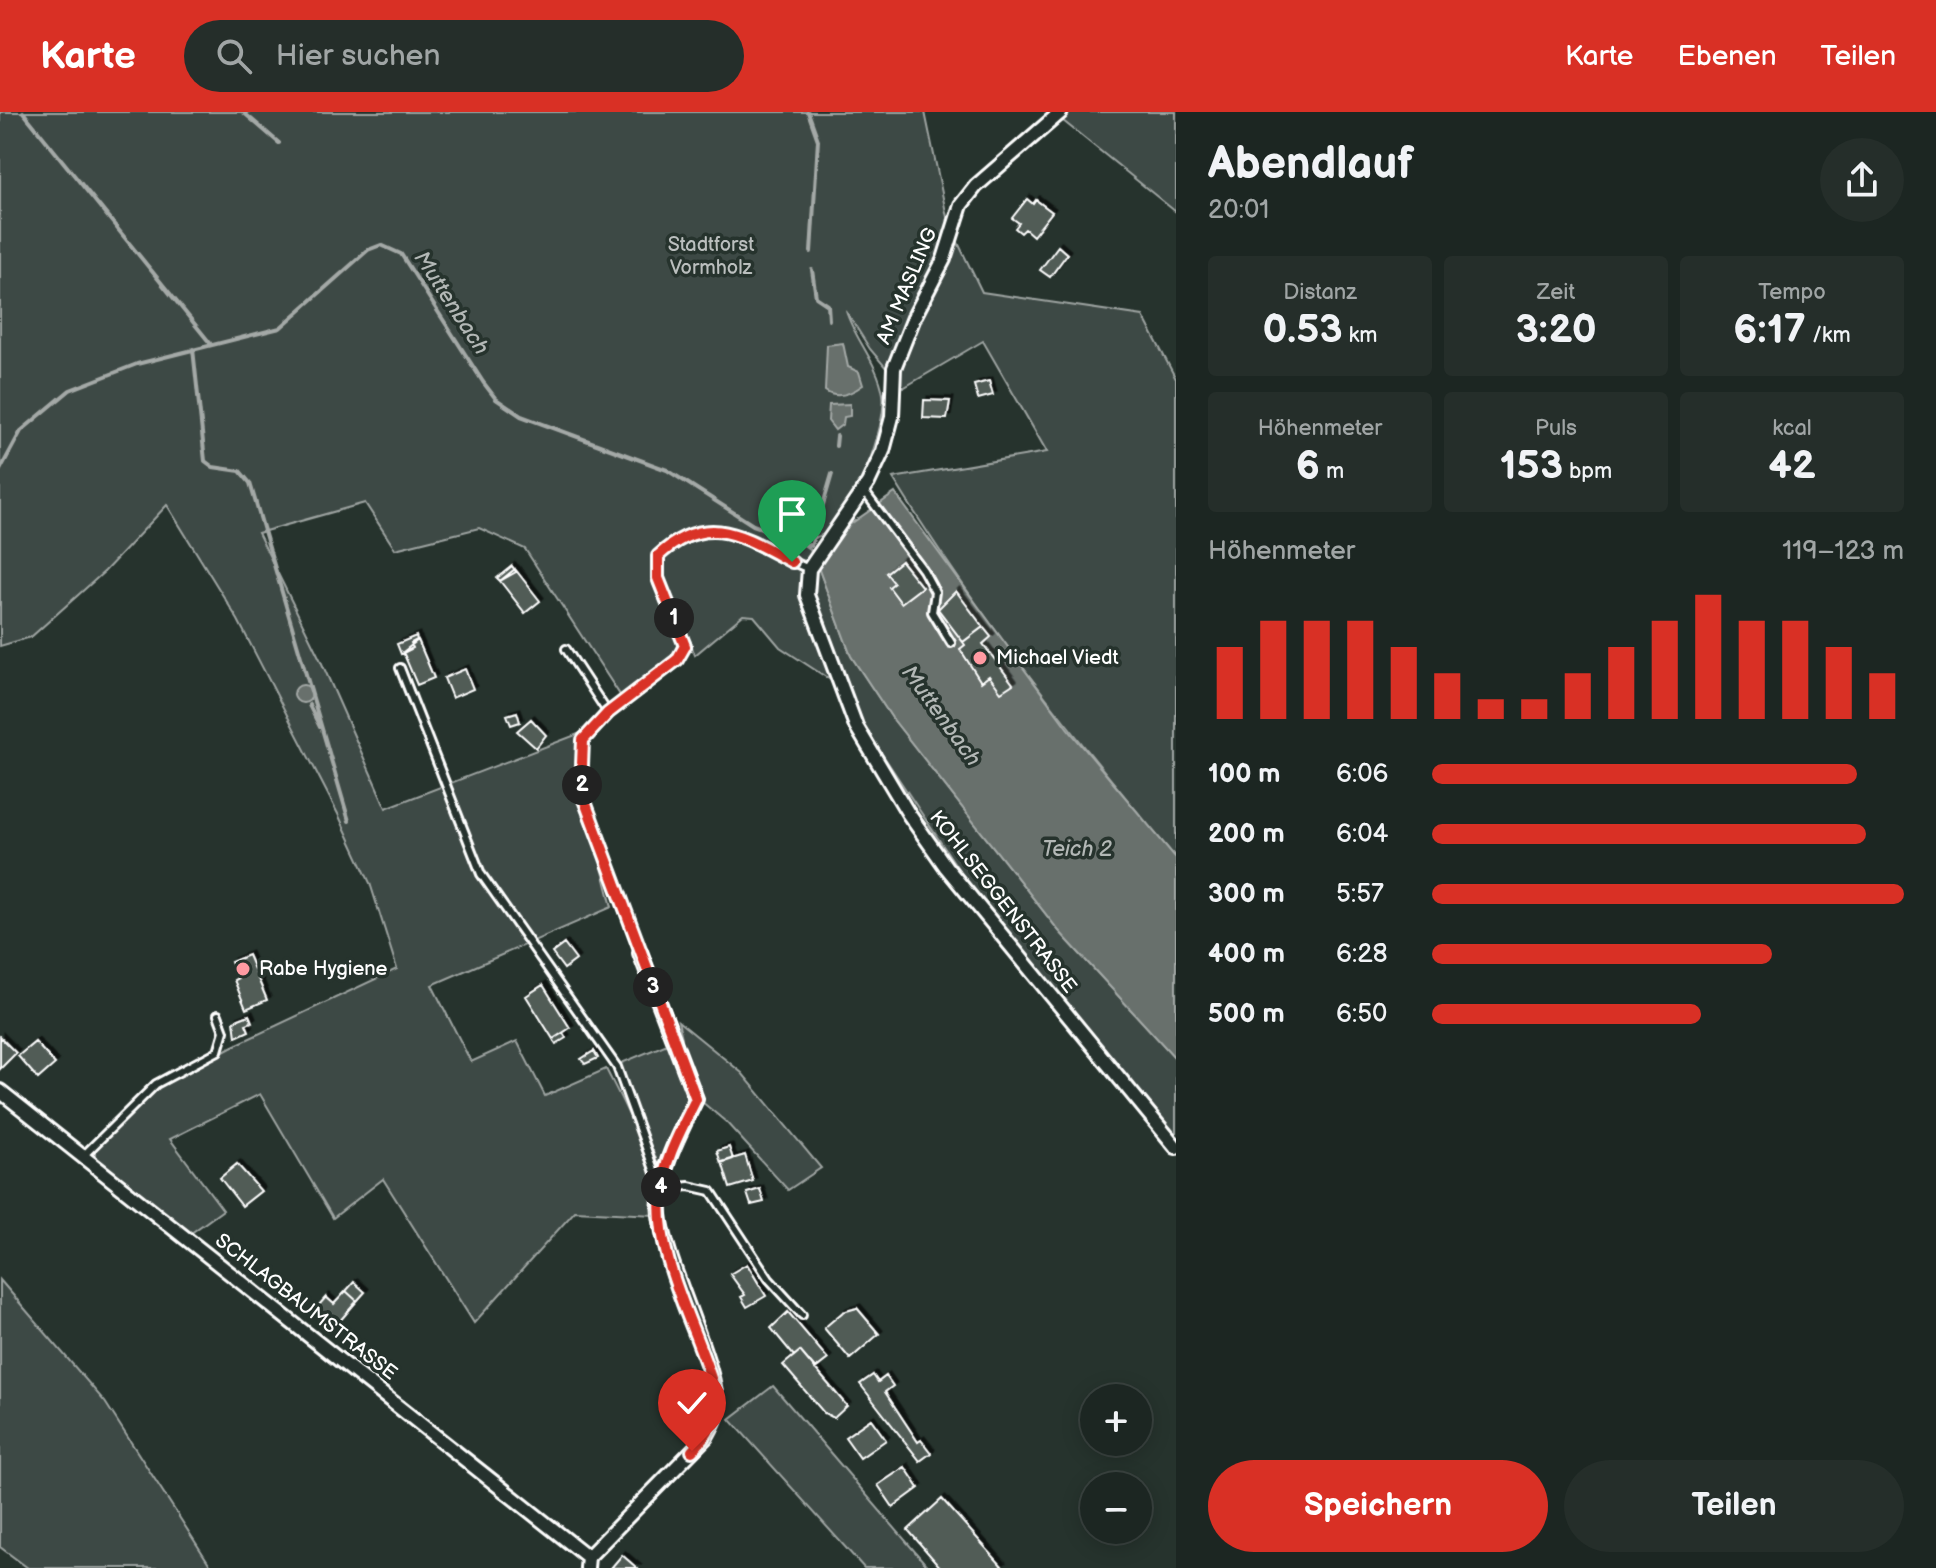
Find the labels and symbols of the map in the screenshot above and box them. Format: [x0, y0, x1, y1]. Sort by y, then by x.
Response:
street label: AM MASLING [872, 224, 942, 348]
park label: Stadtforst Vormholz [668, 233, 754, 280]
water label: Muttenbach [408, 246, 494, 360]
pin [758, 480, 826, 562]
pin: 1 [654, 598, 694, 638]
place label: Michael Viedt [996, 646, 1119, 670]
marker: Michael Viedt [971, 649, 989, 667]
water label: Muttenbach [895, 660, 987, 772]
pin: 2 [562, 765, 602, 805]
street label: KOHLSEGGENSTRASSE [924, 806, 1082, 998]
water label: Teich 2 [1042, 836, 1112, 863]
place label: Rabe Hygiene [259, 957, 388, 981]
marker: Rabe Hygiene [234, 960, 252, 978]
pin: 3 [633, 967, 673, 1007]
pin: 4 [641, 1167, 681, 1207]
street label: SCHLAGBAUMSTRASSE [210, 1229, 402, 1385]
pin [658, 1369, 726, 1451]

